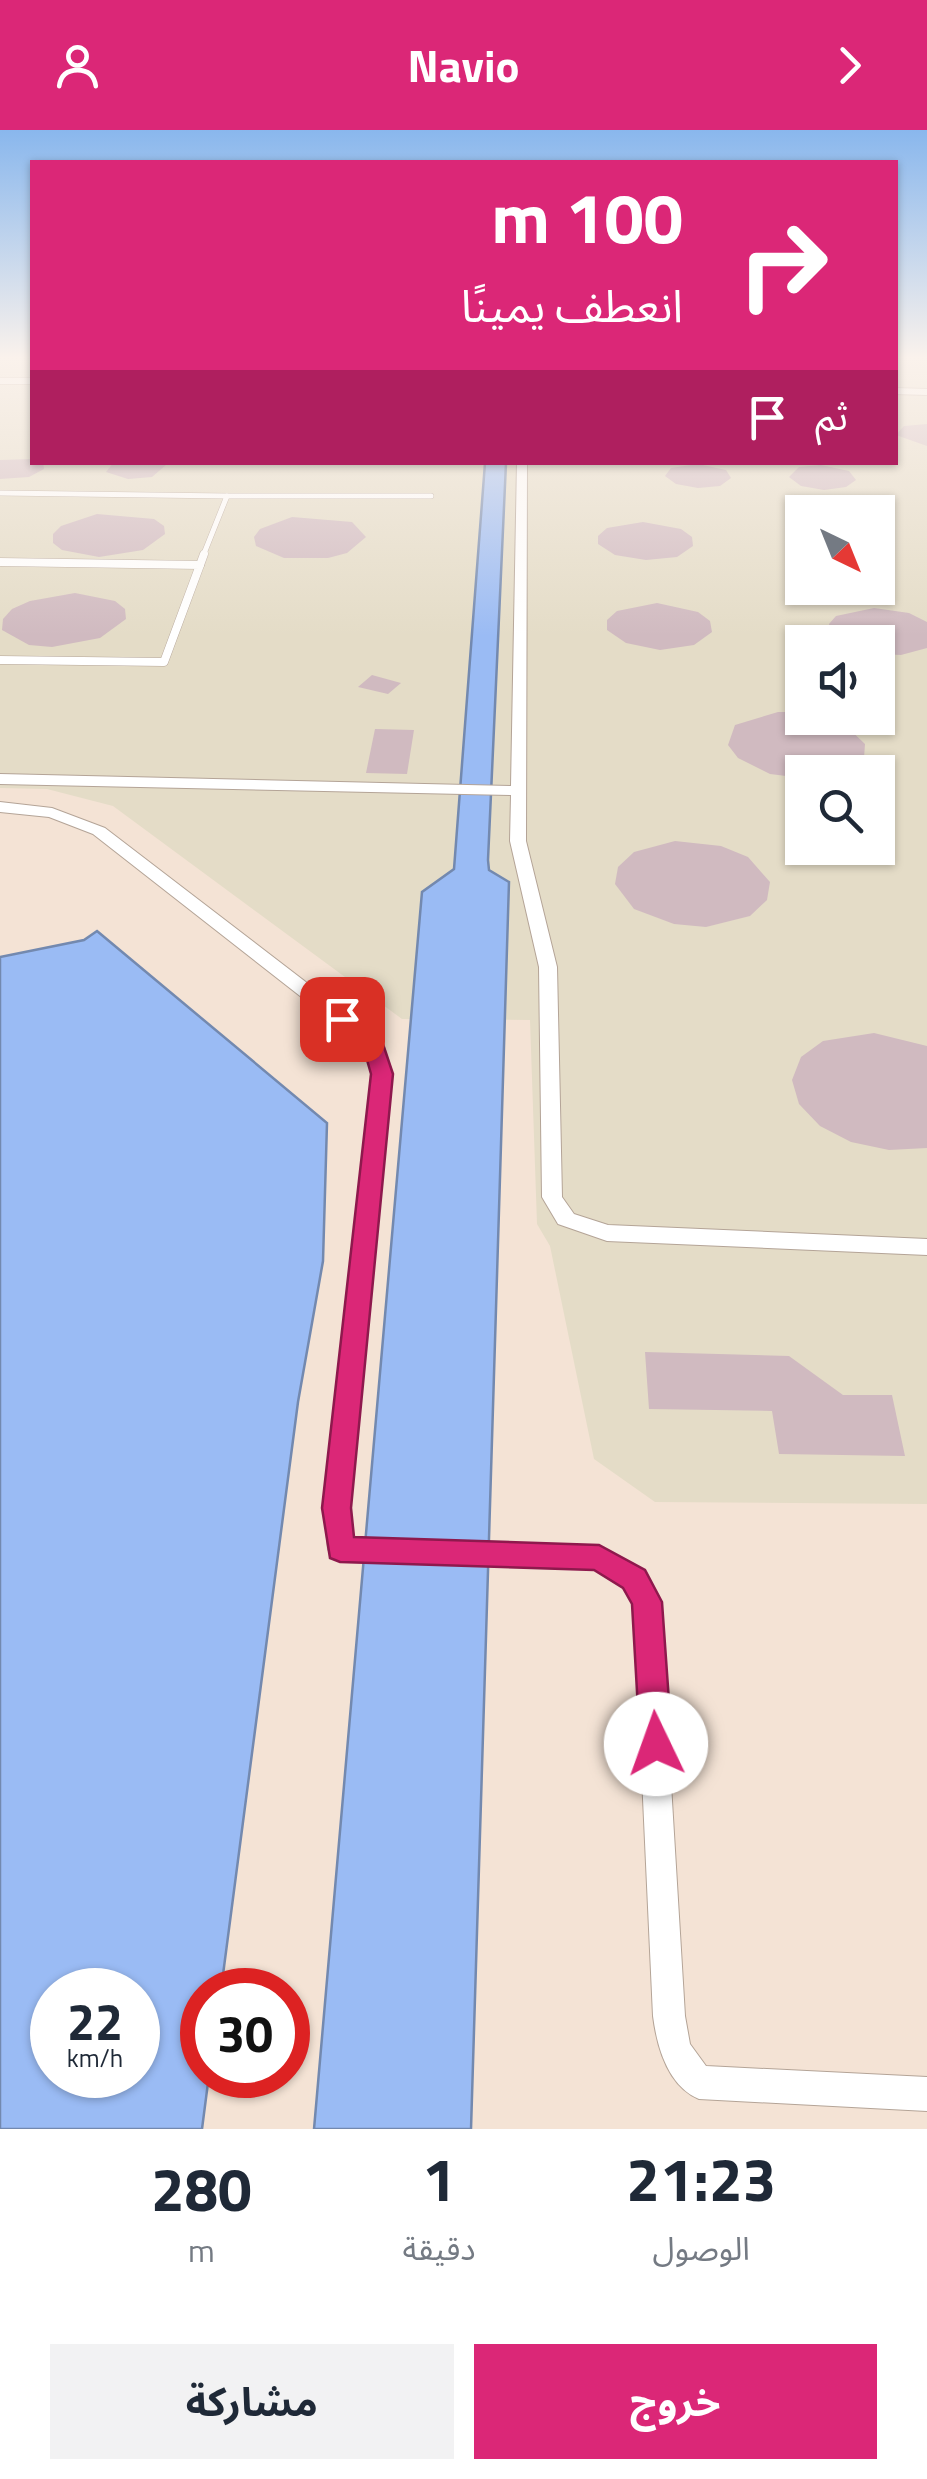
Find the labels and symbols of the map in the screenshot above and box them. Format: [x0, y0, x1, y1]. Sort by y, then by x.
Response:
north arrow [785, 495, 895, 605]
pin [300, 977, 385, 1062]
position arrow [604, 1692, 708, 1796]
speed limit sign: 30 [180, 1968, 310, 2098]

